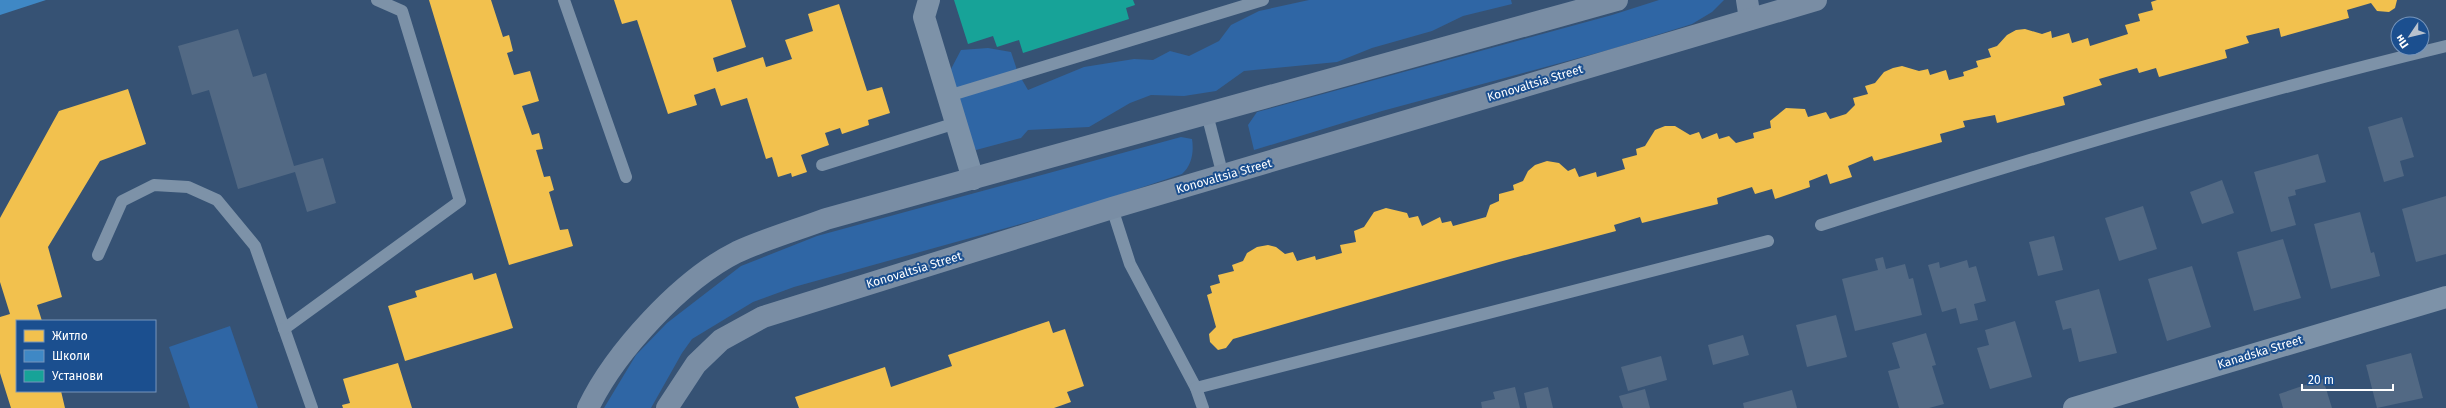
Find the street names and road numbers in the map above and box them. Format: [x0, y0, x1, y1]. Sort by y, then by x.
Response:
street label: Konovaltsia Street [1486, 62, 1585, 104]
street label: Konovaltsia Street [1174, 155, 1274, 196]
street label: Konovaltsia Street [865, 249, 964, 291]
street label: Kanadska Street [2216, 332, 2305, 372]

